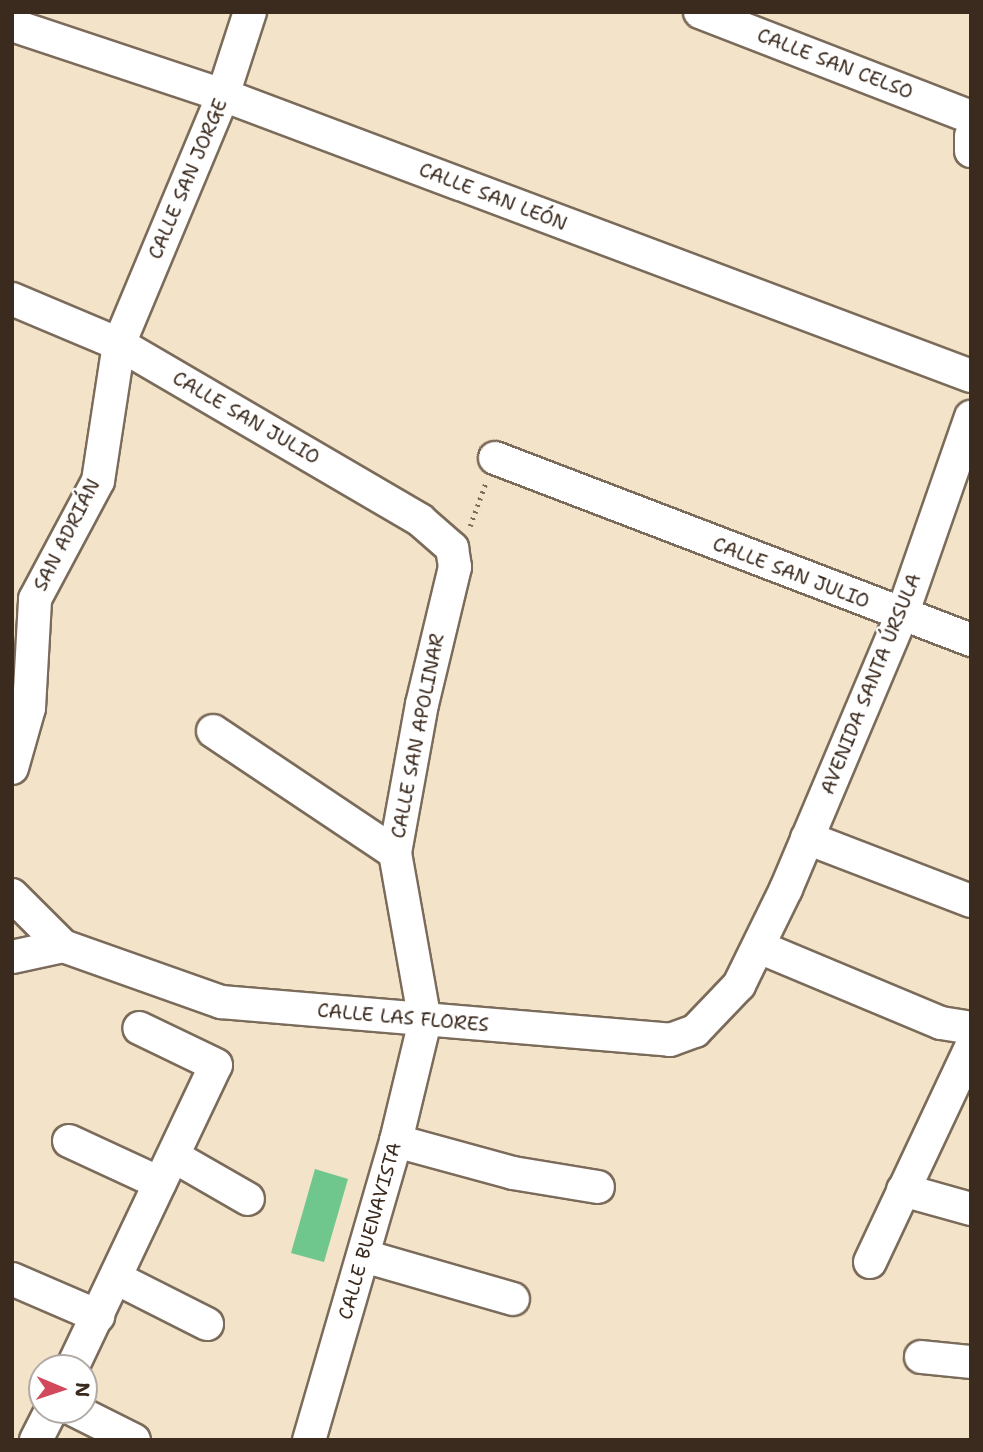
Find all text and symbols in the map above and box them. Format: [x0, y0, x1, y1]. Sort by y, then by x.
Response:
street label: CALLE SAN CELSO [754, 24, 916, 104]
street label: CALLE SAN JORGE [144, 95, 232, 263]
street label: CALLE SAN LEÓN [416, 158, 570, 236]
street label: CALLE SAN JULIO [168, 367, 324, 469]
street label: SAN ADRIÁN [29, 475, 105, 595]
street label: CALLE SAN JULIO [709, 533, 873, 613]
street label: AVENIDA SANTA ÚRSULA [816, 570, 926, 798]
street label: CALLE SAN APOLINAR [387, 632, 449, 840]
street label: CALLE LAS FLORES [316, 999, 490, 1037]
street label: CALLE BUENAVISTA [334, 1140, 406, 1322]
north arrow [28, 1354, 98, 1424]
text: N [70, 1382, 95, 1398]

